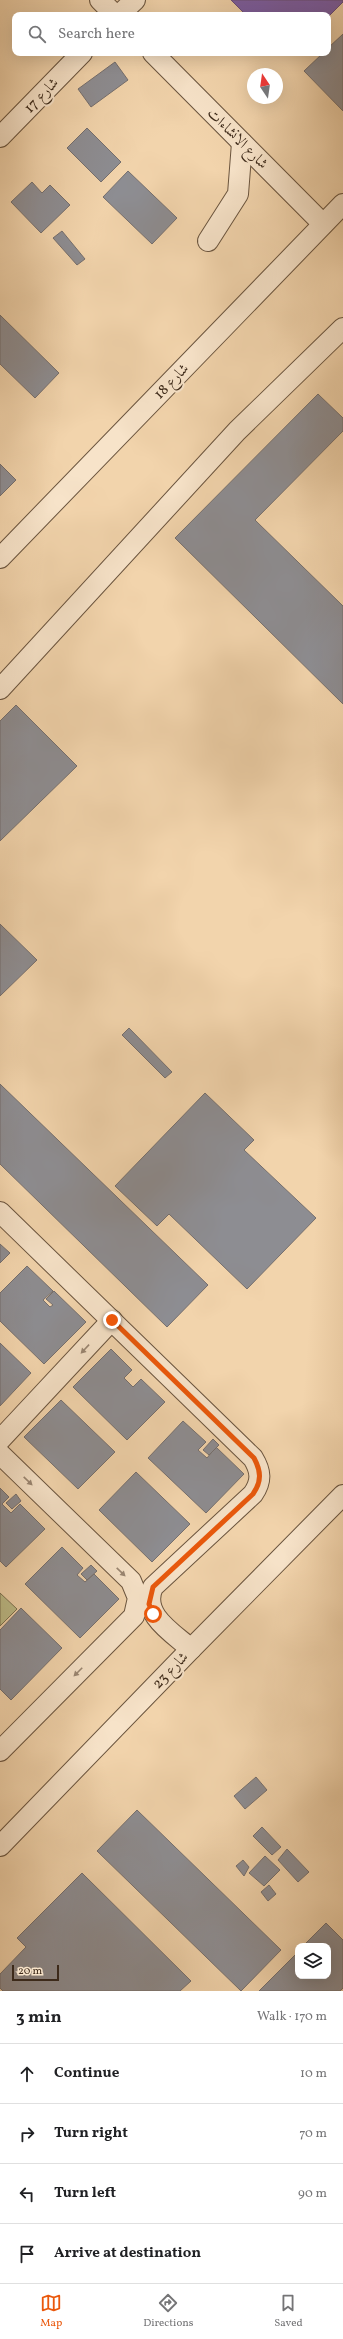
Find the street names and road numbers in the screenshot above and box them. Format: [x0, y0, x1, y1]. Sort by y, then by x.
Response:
street label: شارع 17 [20, 74, 65, 119]
street label: شارع الانشاءات [201, 104, 272, 175]
street label: شارع 18 [150, 359, 195, 405]
street label: شارع 23 [148, 1648, 195, 1695]

